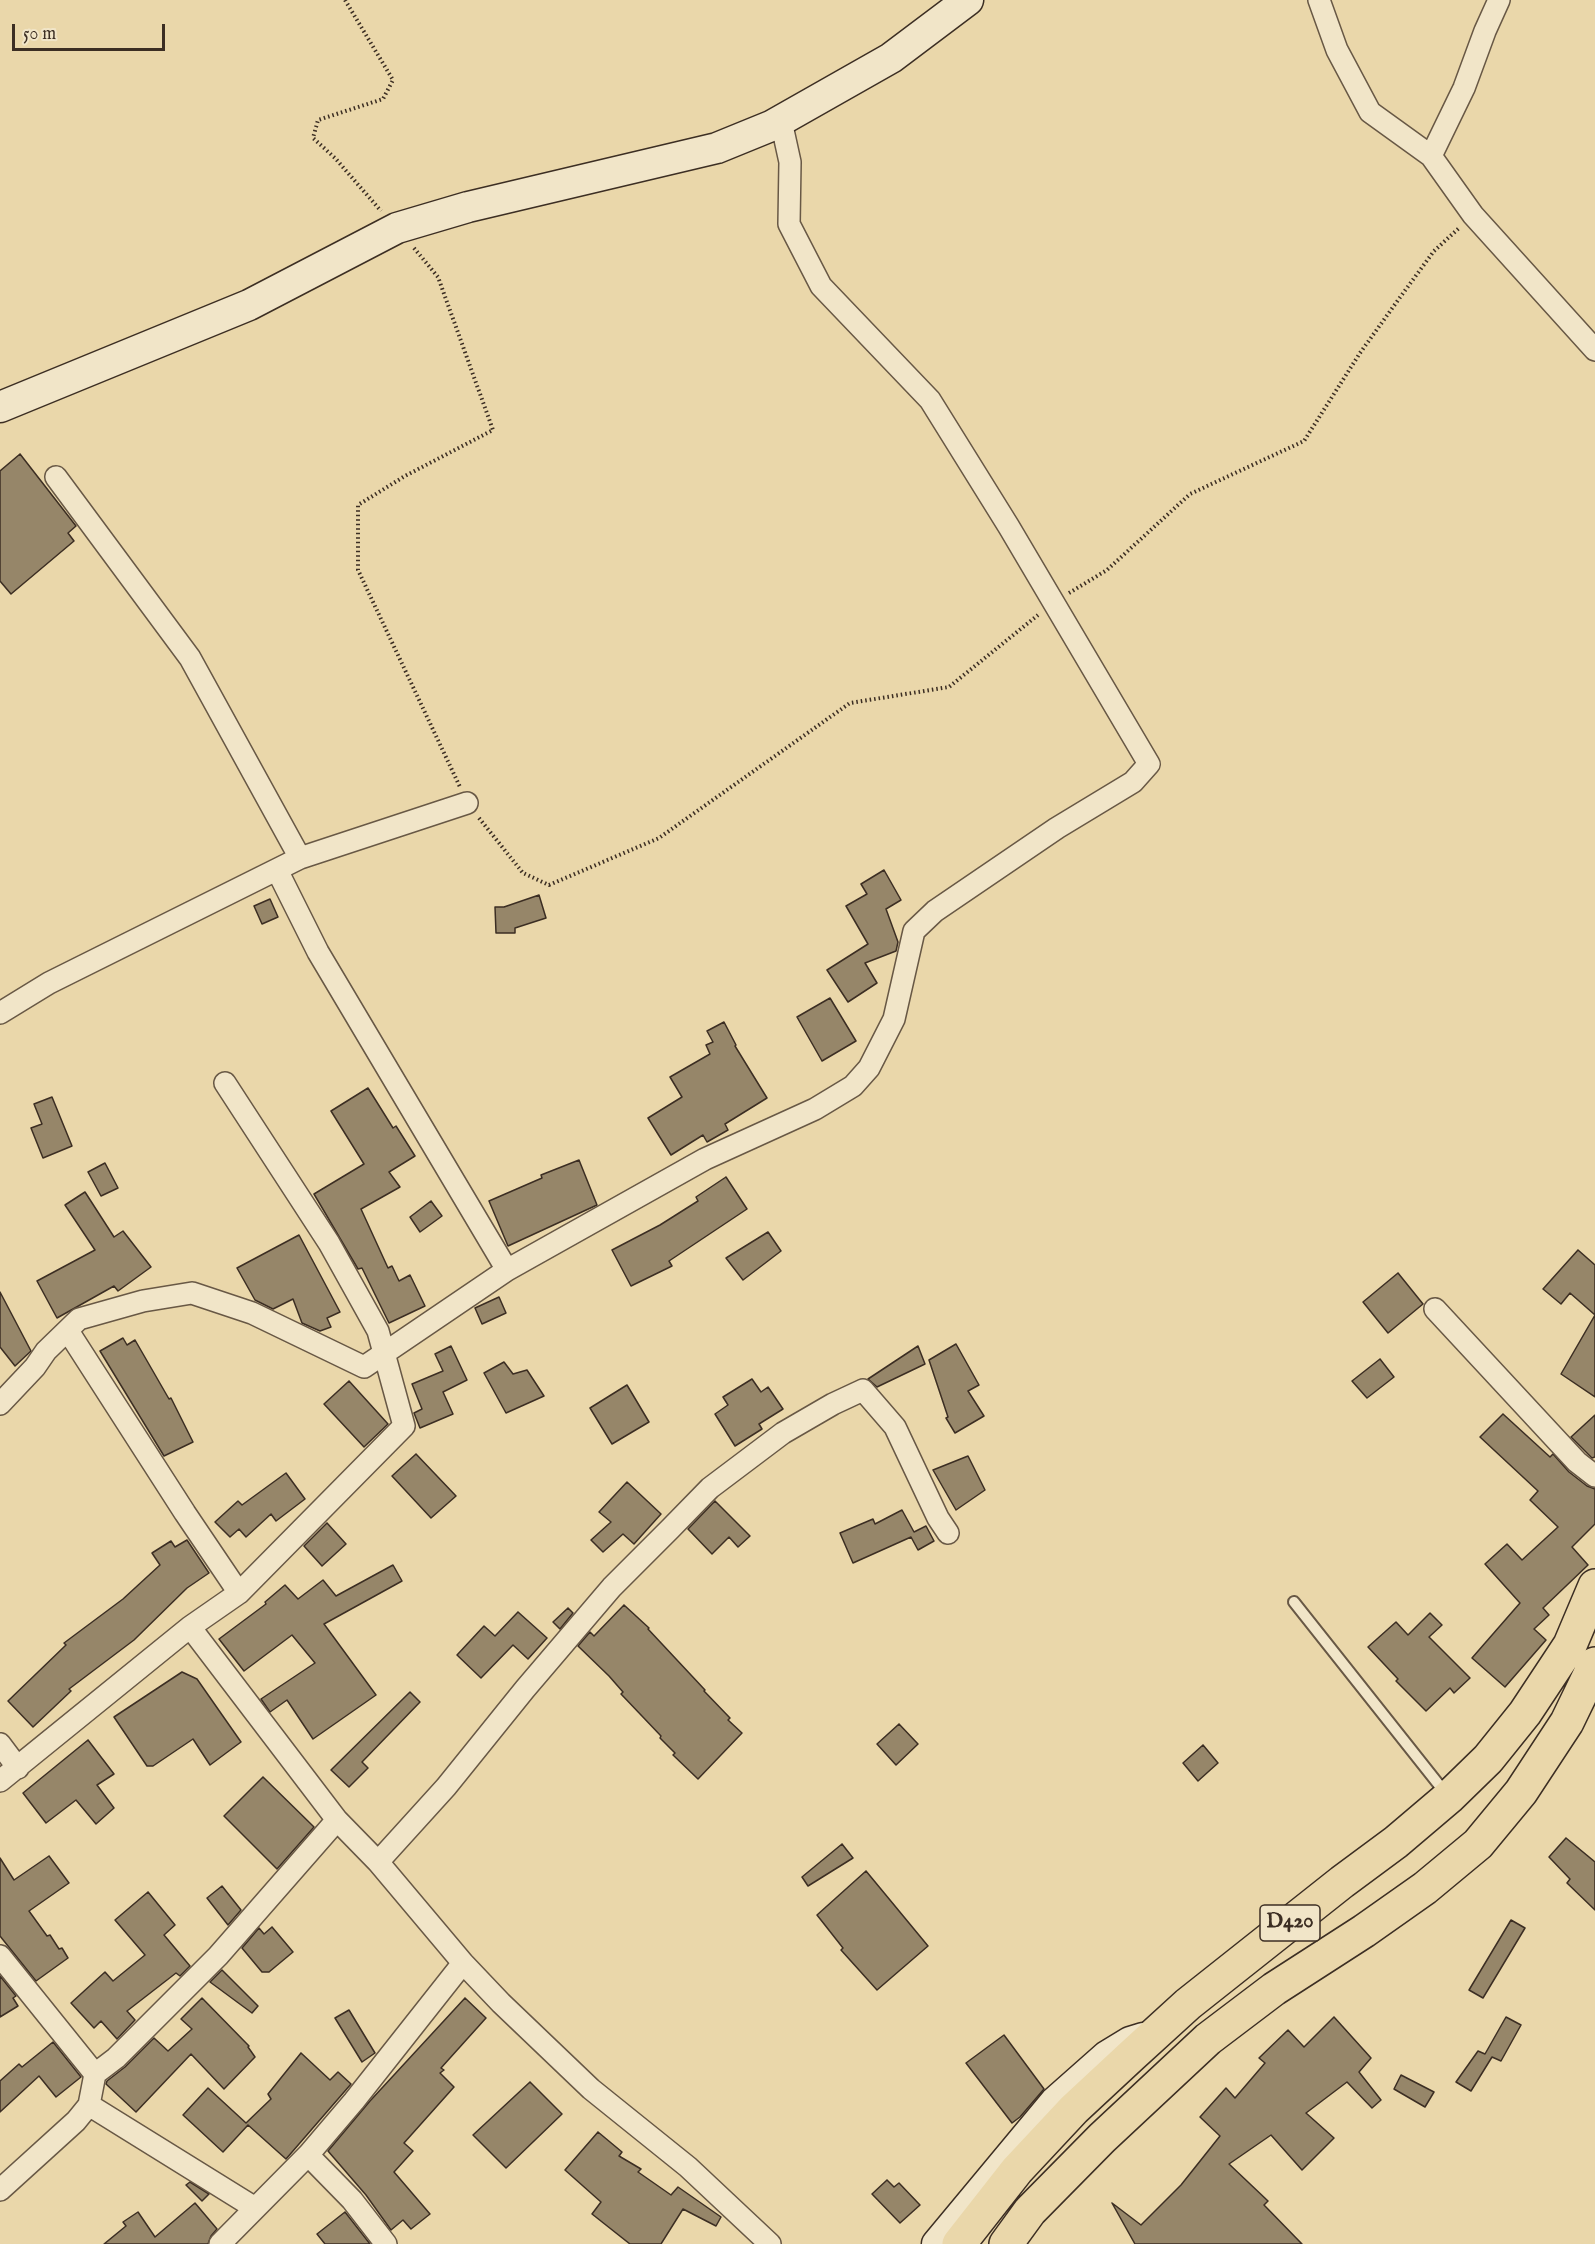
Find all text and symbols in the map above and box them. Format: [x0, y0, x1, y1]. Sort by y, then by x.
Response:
scale bar [15, 12, 168, 50]
text: 50 m [23, 23, 56, 46]
road number: D420 [1260, 1905, 1320, 1941]

